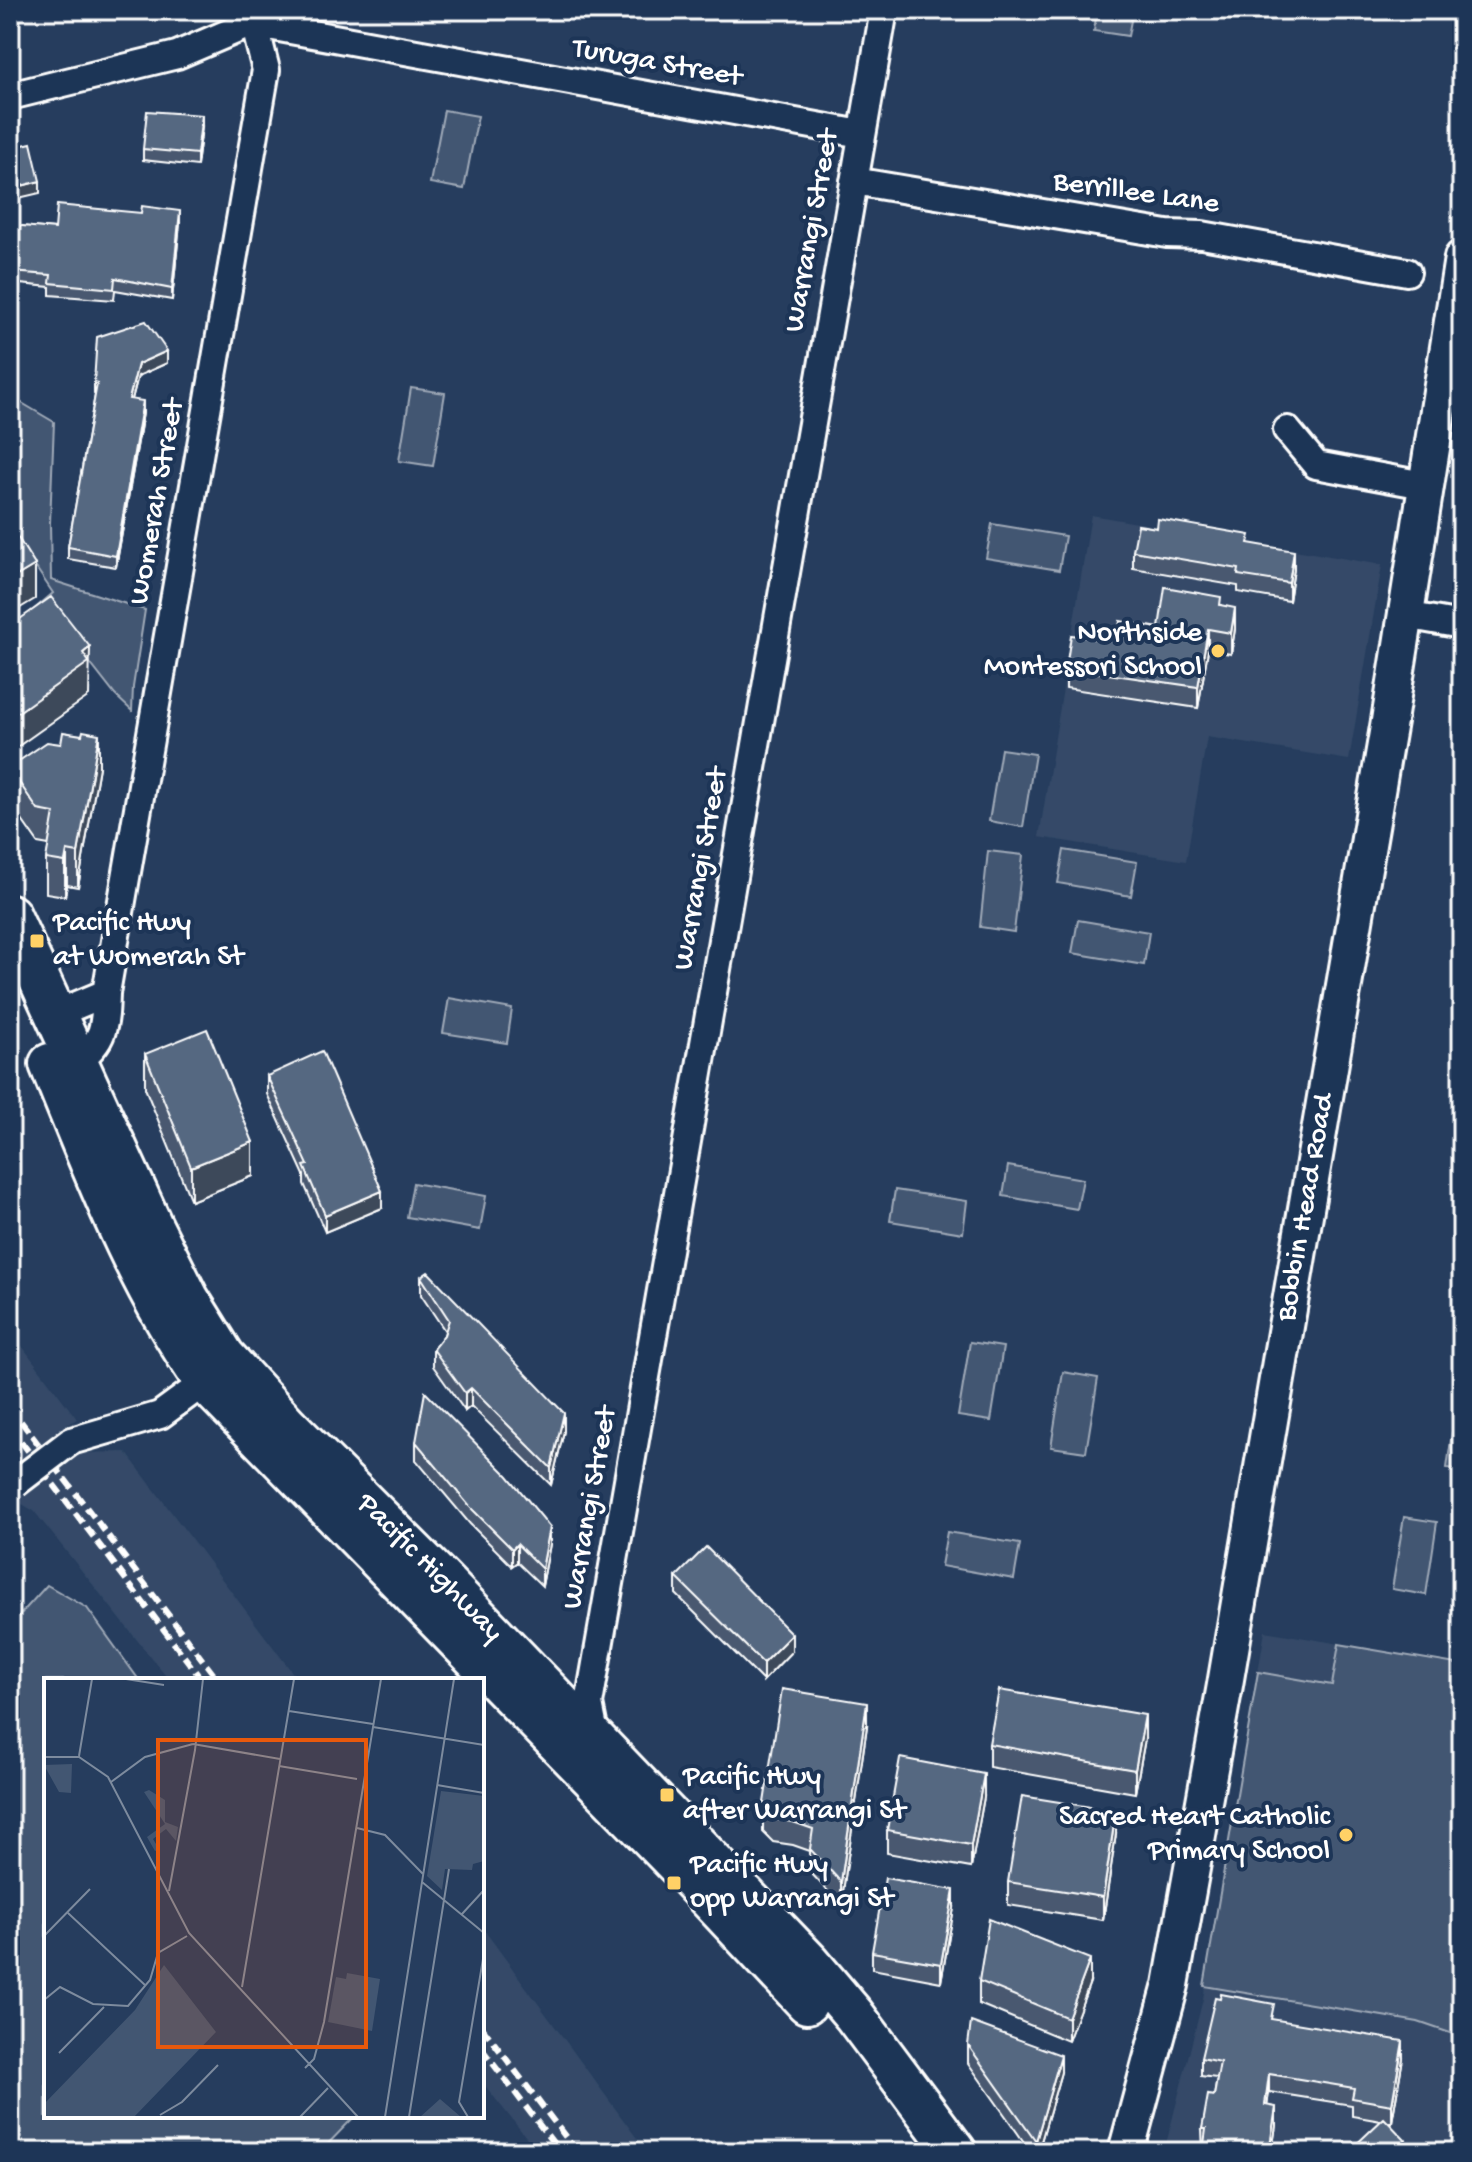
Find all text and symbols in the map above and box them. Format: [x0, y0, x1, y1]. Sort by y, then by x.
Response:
street label: Turuga Street [568, 32, 747, 97]
street label: Warrangi Street [778, 124, 849, 335]
street label: Berrillee Lane [1050, 165, 1222, 223]
street label: Womerah Street [123, 394, 194, 608]
place label: Northside Montessori School [984, 617, 1203, 686]
marker: Northside Montessori School [1209, 642, 1227, 660]
street label: Warrangi Street [667, 762, 738, 973]
place label: Pacific Hwy at Womerah St [52, 907, 246, 976]
marker: Pacific Hwy at Womerah St [28, 932, 46, 950]
street label: Bobbin Head Road [1270, 1089, 1343, 1325]
street label: Warrangi Street [556, 1401, 627, 1612]
street label: Pacific Highway [348, 1486, 510, 1650]
inset map [44, 1678, 484, 2118]
place label: Pacific Hwy after Warrangi St [682, 1761, 908, 1830]
marker: Pacific Hwy after Warrangi St [658, 1786, 676, 1804]
place label: Sacred Heart Catholic Primary School [1059, 1801, 1332, 1870]
marker: Sacred Heart Catholic Primary School [1337, 1826, 1355, 1844]
place label: Pacific Hwy opp Warrangi St [689, 1849, 896, 1918]
marker: Pacific Hwy opp Warrangi St [665, 1874, 683, 1892]

